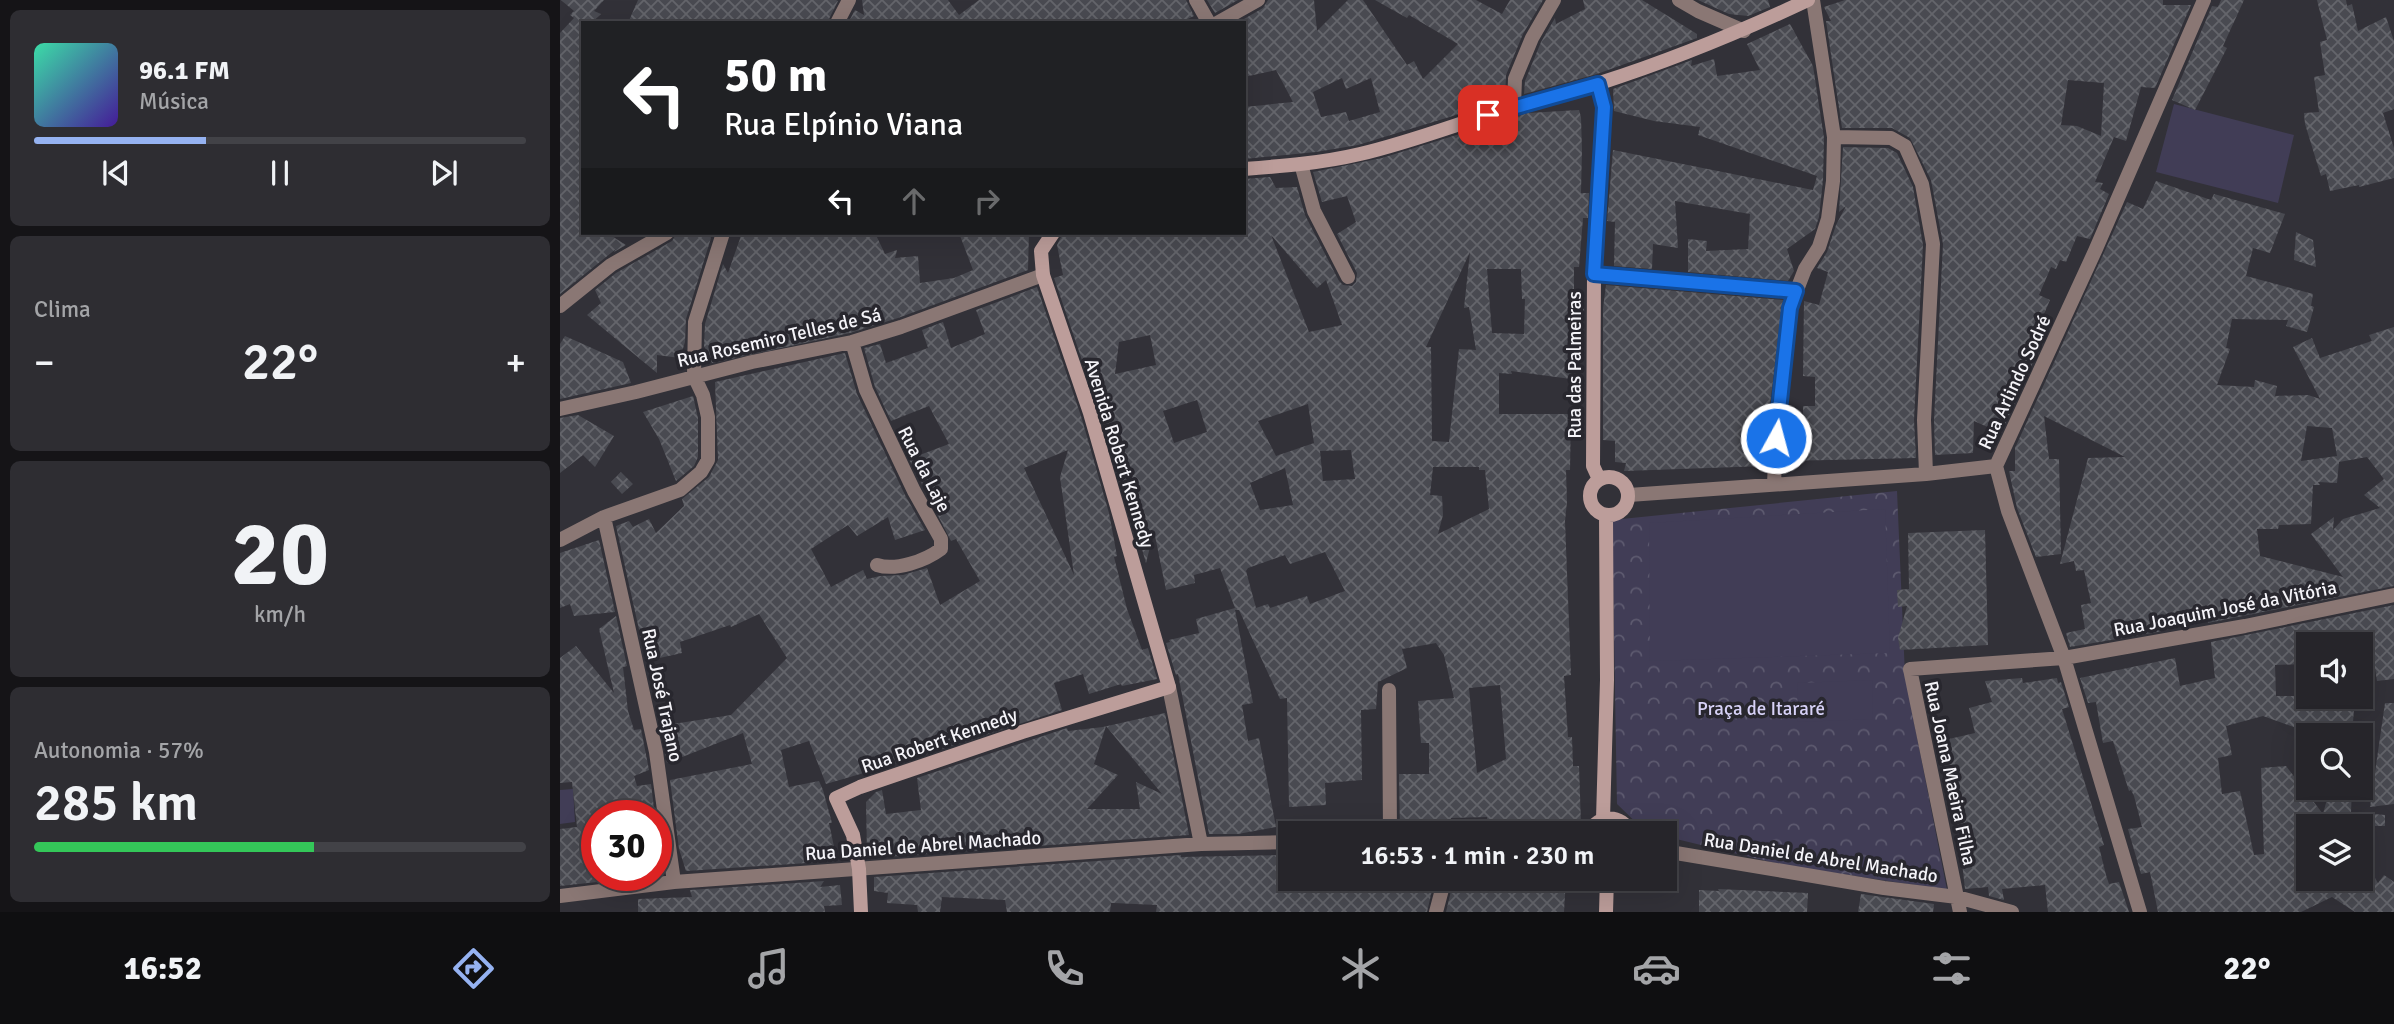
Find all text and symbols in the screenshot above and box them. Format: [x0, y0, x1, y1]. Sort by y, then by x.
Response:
text: 50 m [724, 45, 827, 105]
icon: left [609, 49, 700, 140]
text: 96.1 FM [139, 55, 230, 87]
pin [1458, 85, 1518, 145]
text: Música [139, 87, 209, 116]
icon: arrive [1469, 96, 1507, 134]
text: Rua Elpínio Viana [724, 105, 963, 144]
icon: previous [97, 154, 135, 192]
icon: pause [261, 154, 299, 192]
icon: next [425, 154, 463, 192]
icon: left [822, 182, 860, 220]
icon: ahead [895, 182, 933, 220]
icon: right [968, 182, 1006, 220]
street label: Rua das Palmeiras [1563, 291, 1587, 439]
text: Clima [34, 295, 91, 324]
street label: Rua Rosemiro Telles de Sá [675, 303, 884, 373]
street label: Rua Arlindo Sodré [1973, 311, 2057, 453]
text: 22° [242, 330, 318, 394]
text: − [34, 339, 55, 386]
text: + [505, 339, 526, 386]
street label: Avenida Robert Kennedy [1079, 356, 1159, 551]
position arrow [1739, 401, 1813, 475]
street label: Rua da Laje [892, 422, 956, 516]
text: 20 [231, 498, 329, 611]
street label: Rua Joaquim José da Vitória [2112, 576, 2339, 642]
text: km/h [254, 600, 306, 629]
street label: Rua José Trajano [636, 626, 688, 764]
map controls [2296, 632, 2373, 891]
button: sound [2296, 632, 2373, 709]
street label: Rua Joana Maeira Filha [1919, 679, 1981, 868]
park label: Praça de Itararé [1697, 697, 1825, 721]
street label: Rua Robert Kennedy [858, 703, 1021, 779]
button: search [2296, 723, 2373, 800]
text: Autonomia · 57% [34, 736, 204, 765]
text: 285 km [34, 771, 198, 835]
speed limit sign: 30 [581, 800, 672, 891]
button: layers [2296, 814, 2373, 891]
street label: Rua Daniel de Abrel Machado [804, 826, 1042, 866]
street label: Rua Daniel de Abrel Machado [1702, 828, 1940, 888]
text: 16:53 · 1 min · 230 m [1361, 840, 1594, 872]
icon: directions [449, 944, 498, 993]
icon: music [744, 944, 793, 993]
icon: phone [1040, 944, 1089, 993]
icon: climate [1336, 944, 1385, 993]
icon: car [1632, 944, 1681, 993]
icon: filters [1927, 944, 1976, 993]
text: 16:52 [123, 949, 202, 988]
text: 22° [2223, 949, 2271, 988]

